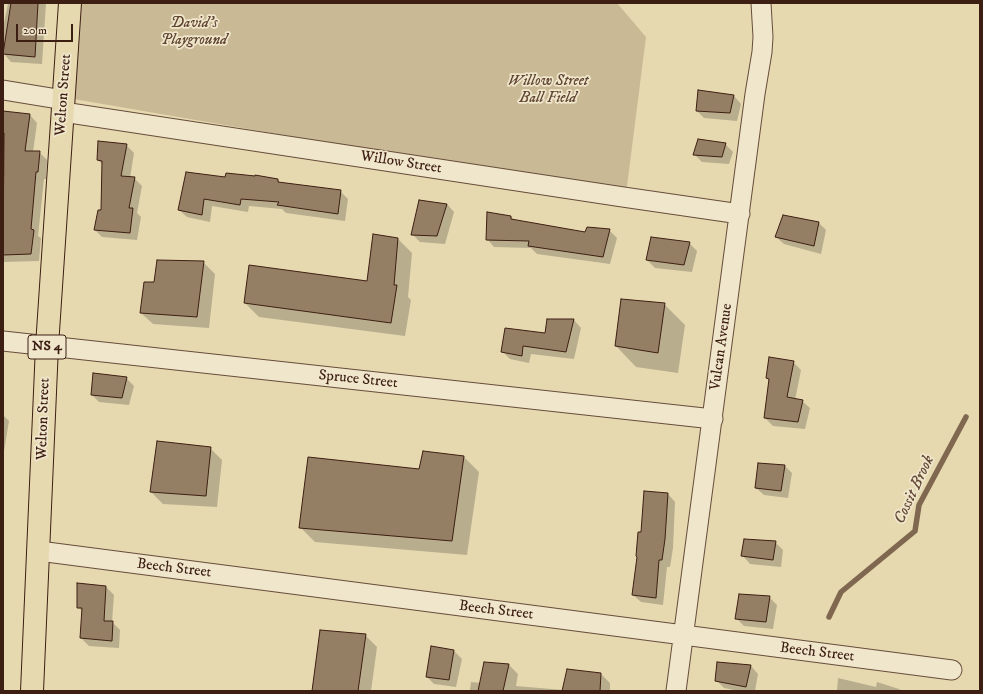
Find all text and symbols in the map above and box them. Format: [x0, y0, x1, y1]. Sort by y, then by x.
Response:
park label: David's Playground [161, 15, 227, 50]
scale bar [18, 16, 75, 42]
text: 20 m [23, 23, 47, 38]
street label: Welton Street [52, 53, 76, 137]
park label: Willow Street Ball Field [508, 73, 588, 108]
street label: Willow Street [359, 148, 443, 178]
street label: Vulcan Avenue [707, 302, 737, 392]
road number: NS 4 [28, 335, 66, 359]
street label: Spruce Street [318, 367, 398, 393]
street label: Welton Street [34, 378, 54, 460]
water label: Cossit Brook [891, 453, 939, 527]
street label: Beech Street [136, 556, 212, 582]
street label: Beech Street [458, 598, 534, 624]
street label: Beech Street [779, 640, 855, 666]

